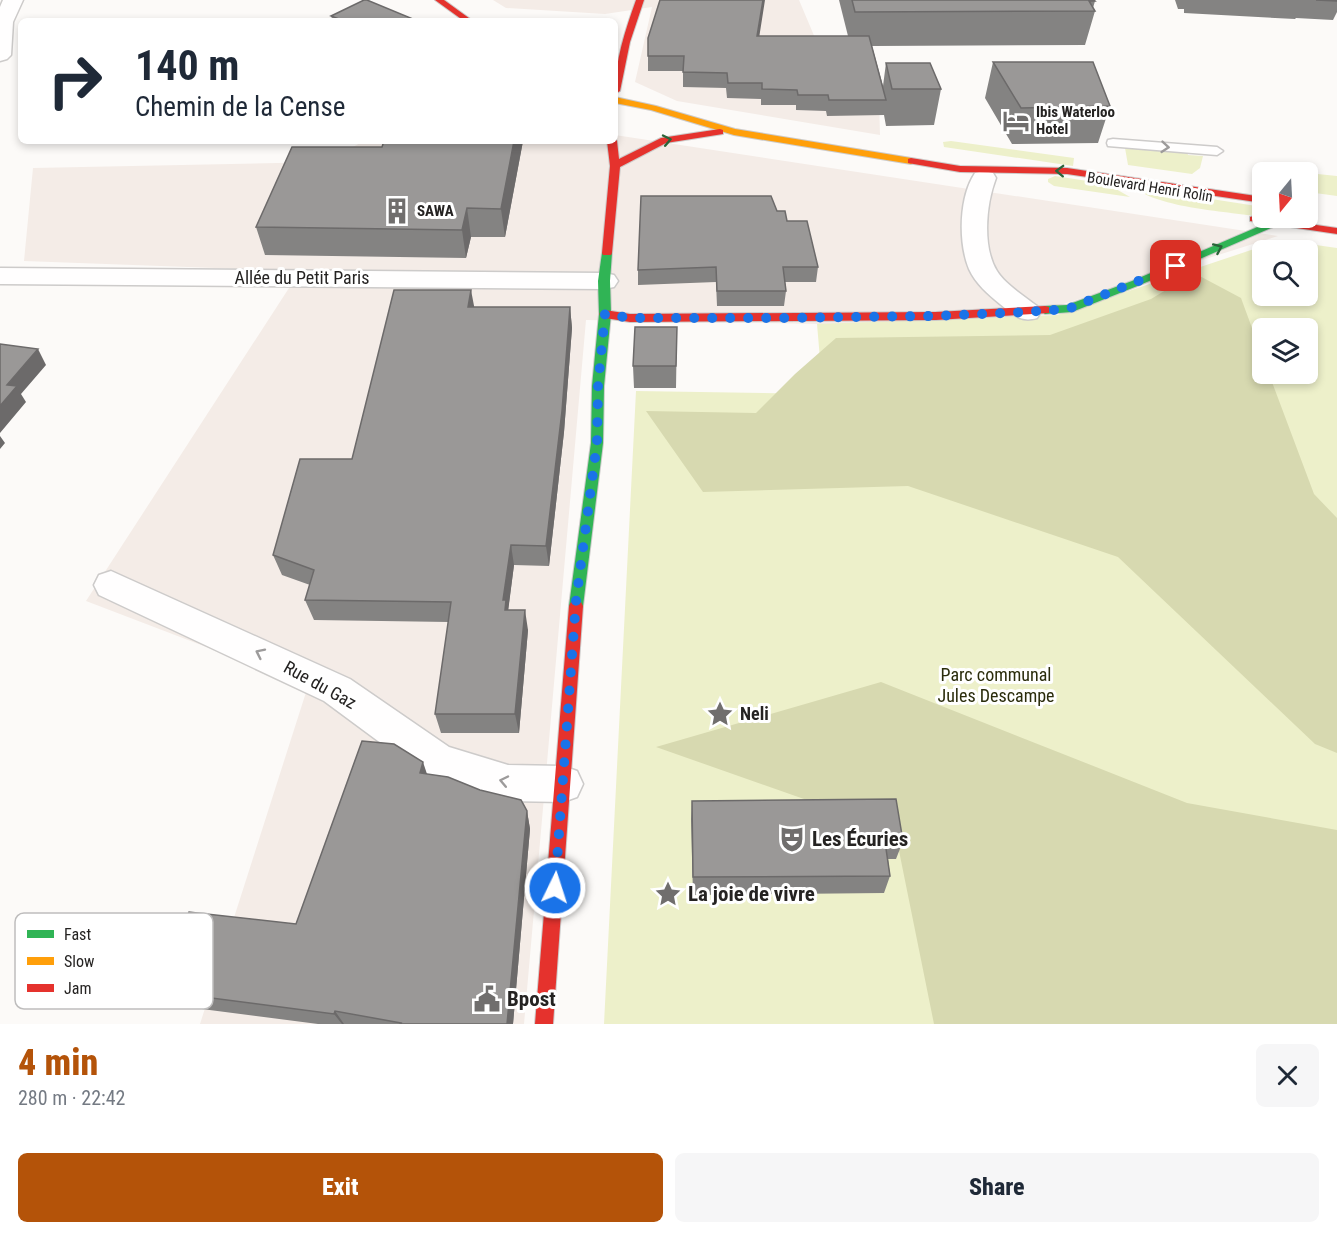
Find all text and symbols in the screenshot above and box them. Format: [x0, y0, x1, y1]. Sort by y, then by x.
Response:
text: 140 m [135, 41, 240, 90]
icon: right [36, 42, 114, 120]
text: Chemin de la Cense [135, 91, 345, 123]
place label: Ibis Waterloo Hotel [1036, 103, 1115, 138]
hotel icon: Ibis Waterloo Hotel [1001, 106, 1031, 136]
one-way arrow [662, 134, 672, 147]
one-way arrow [1161, 140, 1170, 153]
north arrow [1252, 162, 1318, 228]
map controls [1252, 162, 1318, 384]
one-way arrow [1055, 165, 1064, 178]
street label: Boulevard Henri Rolin [1086, 168, 1214, 206]
building icon: SAWA [382, 196, 412, 226]
place label: SAWA [417, 202, 454, 220]
pin [1150, 240, 1201, 291]
button: search [1252, 240, 1318, 306]
one-way arrow [1211, 243, 1222, 255]
icon: arrive [1159, 249, 1192, 282]
street label: Allée du Petit Paris [235, 267, 369, 288]
button: layers [1252, 318, 1318, 384]
one-way arrow [255, 649, 266, 661]
street label: Rue du Gaz [280, 656, 360, 713]
park label: Parc communal Jules Descampe [937, 664, 1055, 706]
place icon: Neli [705, 699, 735, 729]
place label: Neli [740, 703, 769, 724]
one-way arrow [500, 775, 510, 788]
theatre icon: Les Écuries [777, 824, 807, 854]
place label: Les Écuries [812, 827, 908, 851]
position arrow [523, 856, 587, 920]
place icon: La joie de vivre [653, 879, 683, 909]
place label: La joie de vivre [688, 882, 815, 906]
legend [15, 913, 213, 1009]
text: Fast [64, 925, 91, 944]
text: Slow [64, 952, 94, 971]
text: Jam [64, 979, 91, 998]
public building icon: Bpost [472, 984, 502, 1014]
place label: Bpost [507, 987, 556, 1011]
text: 4 min [18, 1042, 98, 1084]
button: close [1256, 1044, 1319, 1107]
text: 280 m · 22:42 [18, 1086, 125, 1110]
button: Exit [18, 1153, 663, 1222]
button: Share [675, 1153, 1319, 1222]

